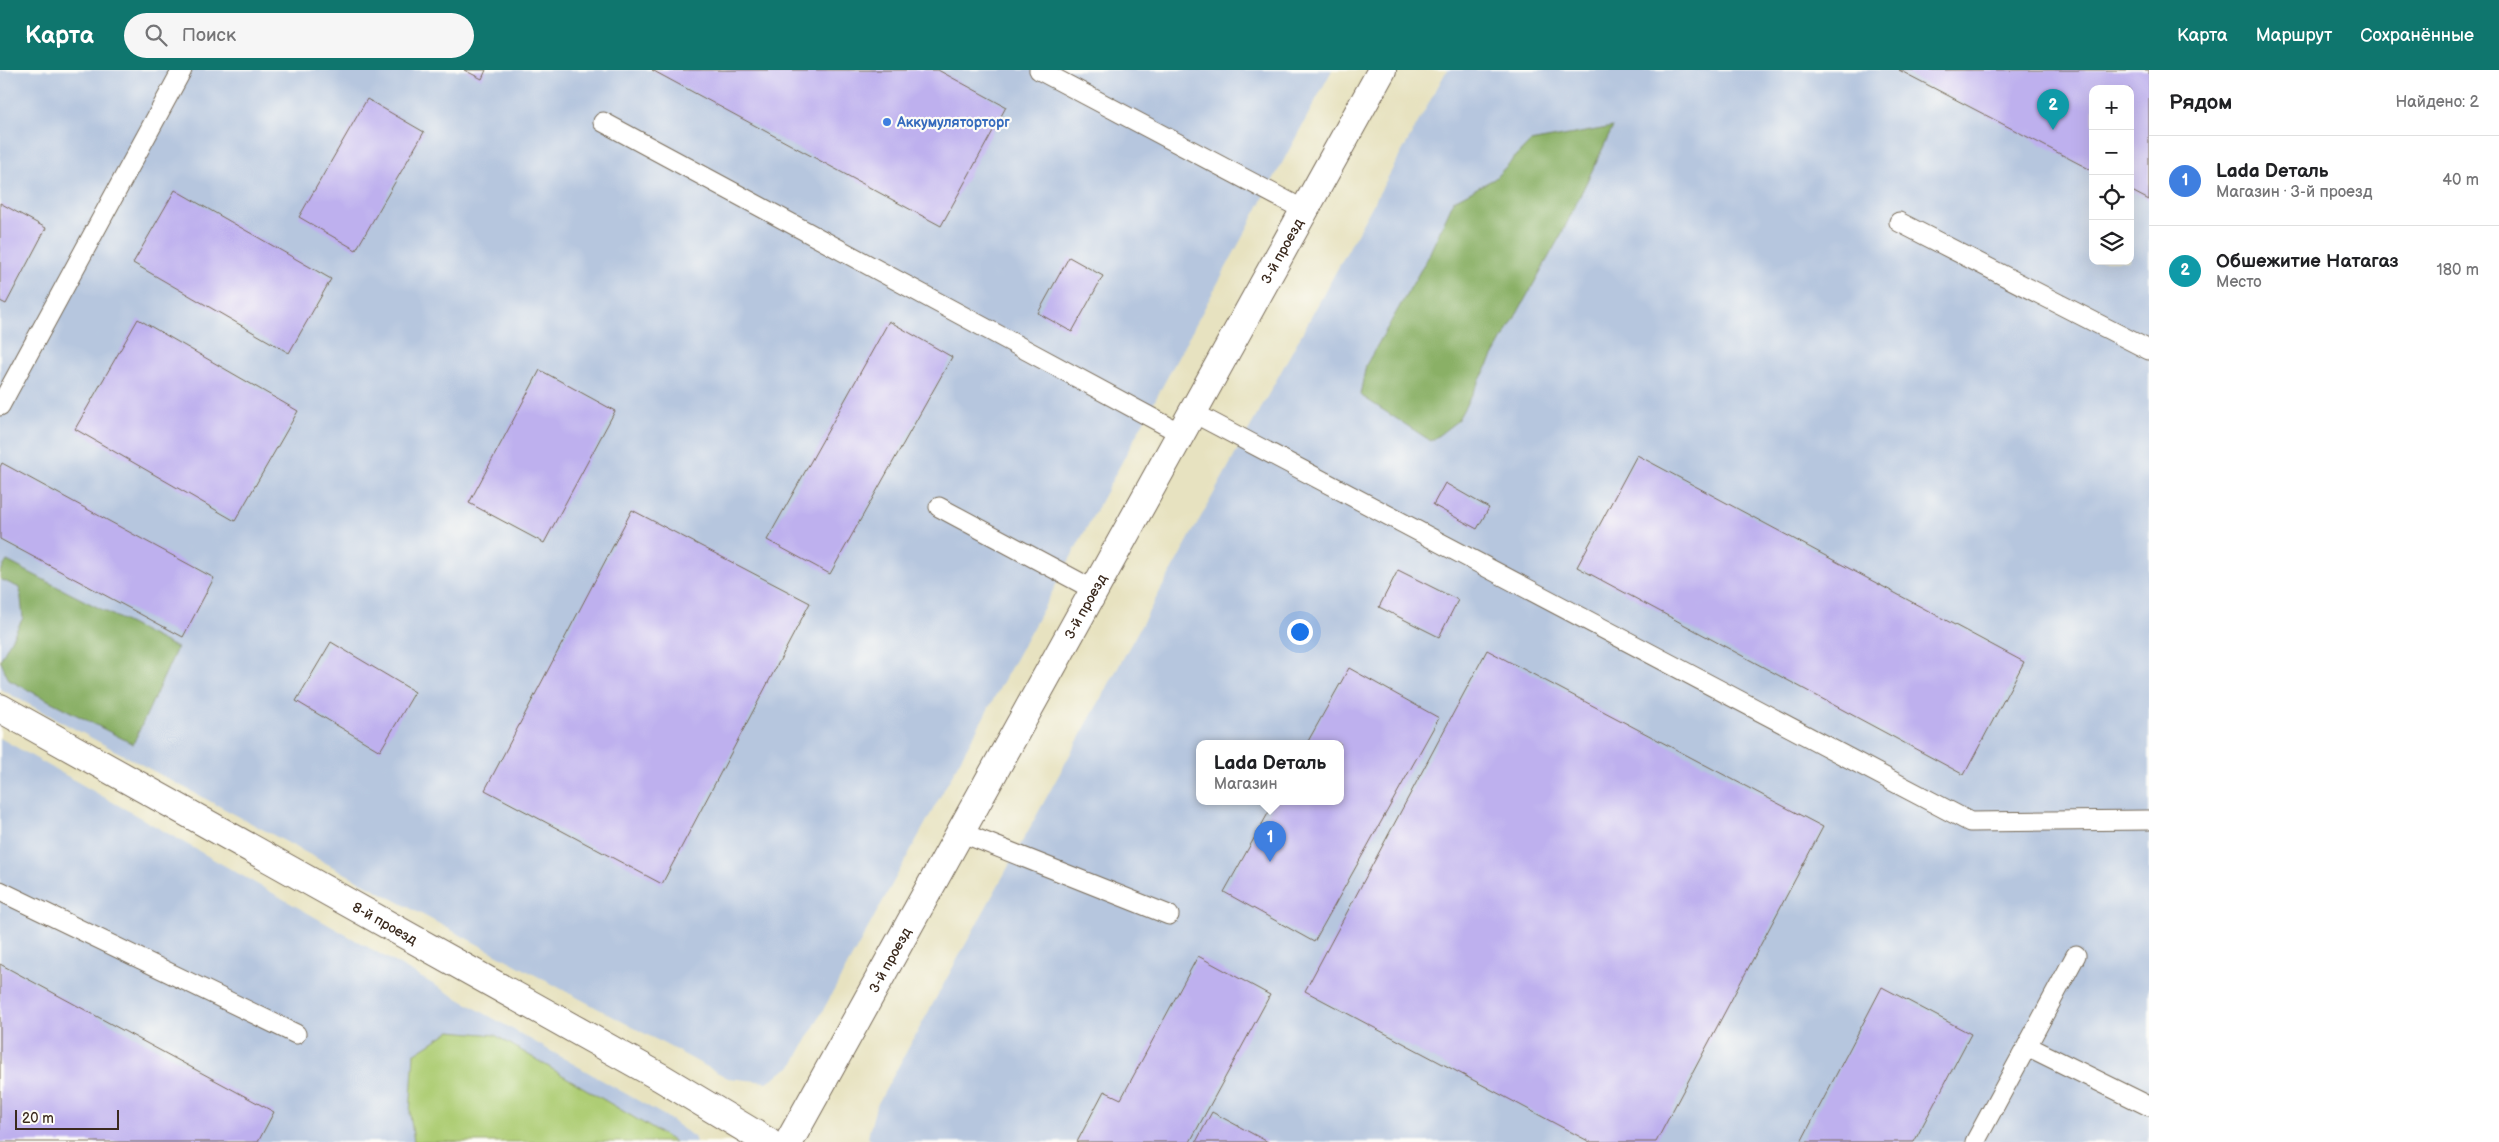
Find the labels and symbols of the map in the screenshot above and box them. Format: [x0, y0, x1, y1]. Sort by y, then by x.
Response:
pin: 2 [2037, 89, 2069, 130]
place label: Аккумуляторторг [896, 114, 1010, 131]
marker: Аккумуляторторг [881, 116, 893, 128]
street label: 3-й проезд [1257, 215, 1307, 287]
street label: 3-й проезд [1060, 570, 1110, 642]
your location [1287, 619, 1313, 645]
pin: 1 [1254, 821, 1286, 862]
street label: 8-й проезд [350, 898, 421, 948]
street label: 3-й проезд [865, 924, 915, 996]
scale bar [15, 1107, 119, 1130]

